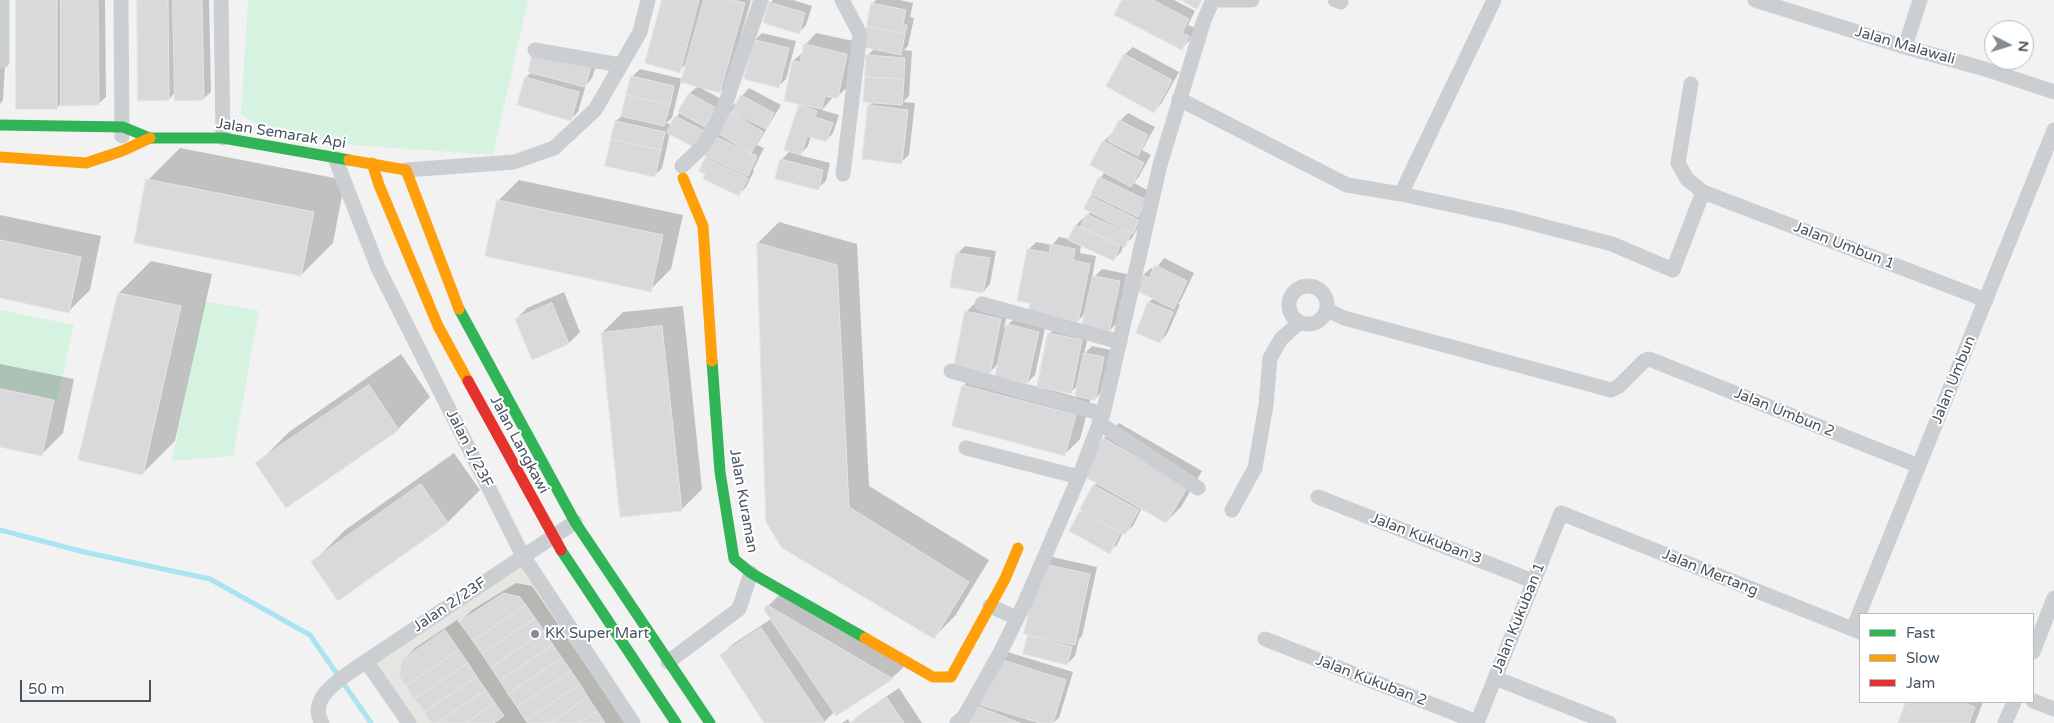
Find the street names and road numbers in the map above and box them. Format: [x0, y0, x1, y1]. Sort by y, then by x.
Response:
street label: Jalan Malawali [1853, 23, 1957, 69]
street label: Jalan Semarak Api [215, 115, 347, 153]
street label: Jalan Umbun 1 [1791, 219, 1897, 273]
street label: Jalan Umbun [1928, 333, 1980, 427]
street label: Jalan Umbun 2 [1731, 385, 1837, 441]
street label: Jalan Langkawi [486, 393, 552, 497]
street label: Jalan 1/23F [442, 407, 496, 491]
street label: Jalan Kuraman [725, 448, 761, 554]
street label: Jalan Kukuban 3 [1368, 510, 1484, 568]
street label: Jalan Mertang [1659, 546, 1761, 600]
street label: Jalan Kukuban 1 [1489, 560, 1549, 676]
street label: Jalan 2/23F [410, 574, 490, 636]
street label: Jalan Kukuban 2 [1313, 652, 1429, 710]

